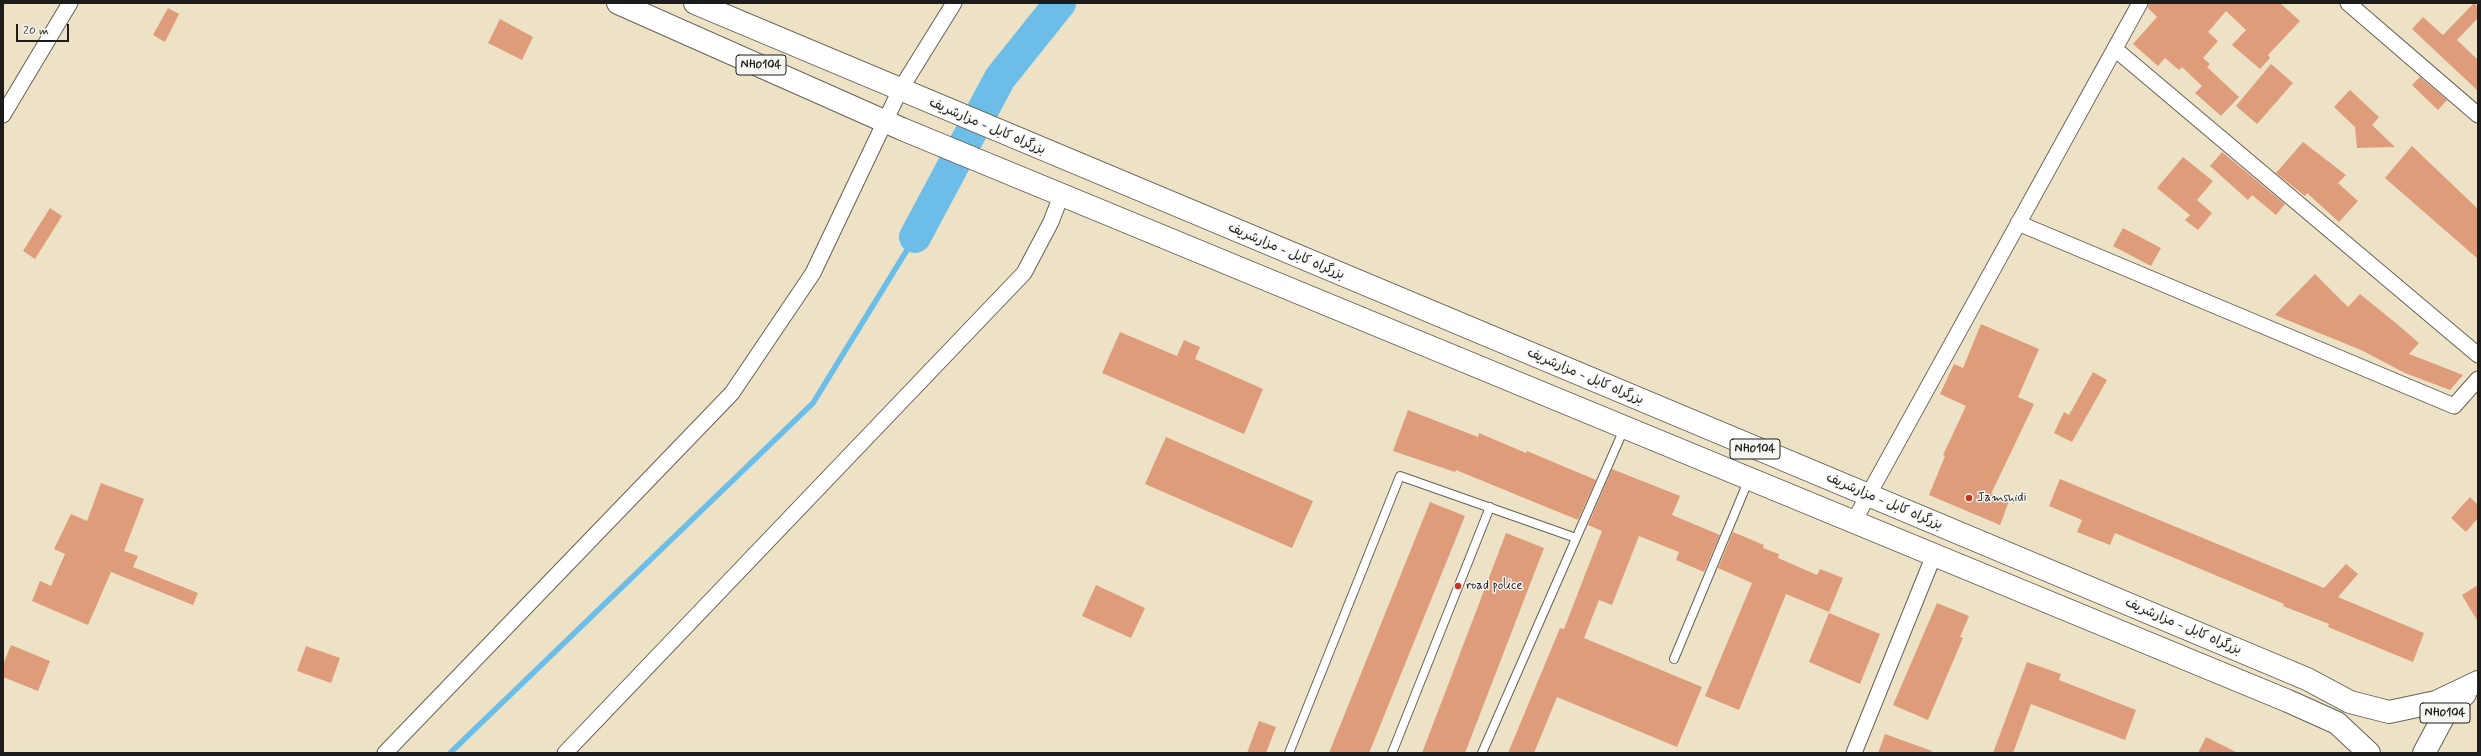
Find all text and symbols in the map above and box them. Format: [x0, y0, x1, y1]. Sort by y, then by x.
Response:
scale bar [18, 16, 71, 42]
text: 20 m [23, 23, 49, 39]
road number: NH0104 [736, 55, 786, 75]
street label: بزرگراه کابل - مزارشریف [926, 95, 1048, 159]
street label: بزرگراه کابل - مزارشریف [1225, 220, 1347, 284]
street label: بزرگراه کابل - مزارشریف [1524, 345, 1646, 409]
road number: NH0104 [1730, 439, 1780, 459]
street label: بزرگراه کابل - مزارشریف [1823, 470, 1945, 534]
place label: Jamshidi [1977, 490, 2026, 506]
marker: Jamshidi [1964, 493, 1974, 503]
place label: road police [1466, 578, 1523, 594]
marker: road police [1453, 581, 1463, 591]
street label: بزرگراه کابل - مزارشریف [2122, 595, 2244, 659]
road number: NH0104 [2420, 703, 2470, 723]

